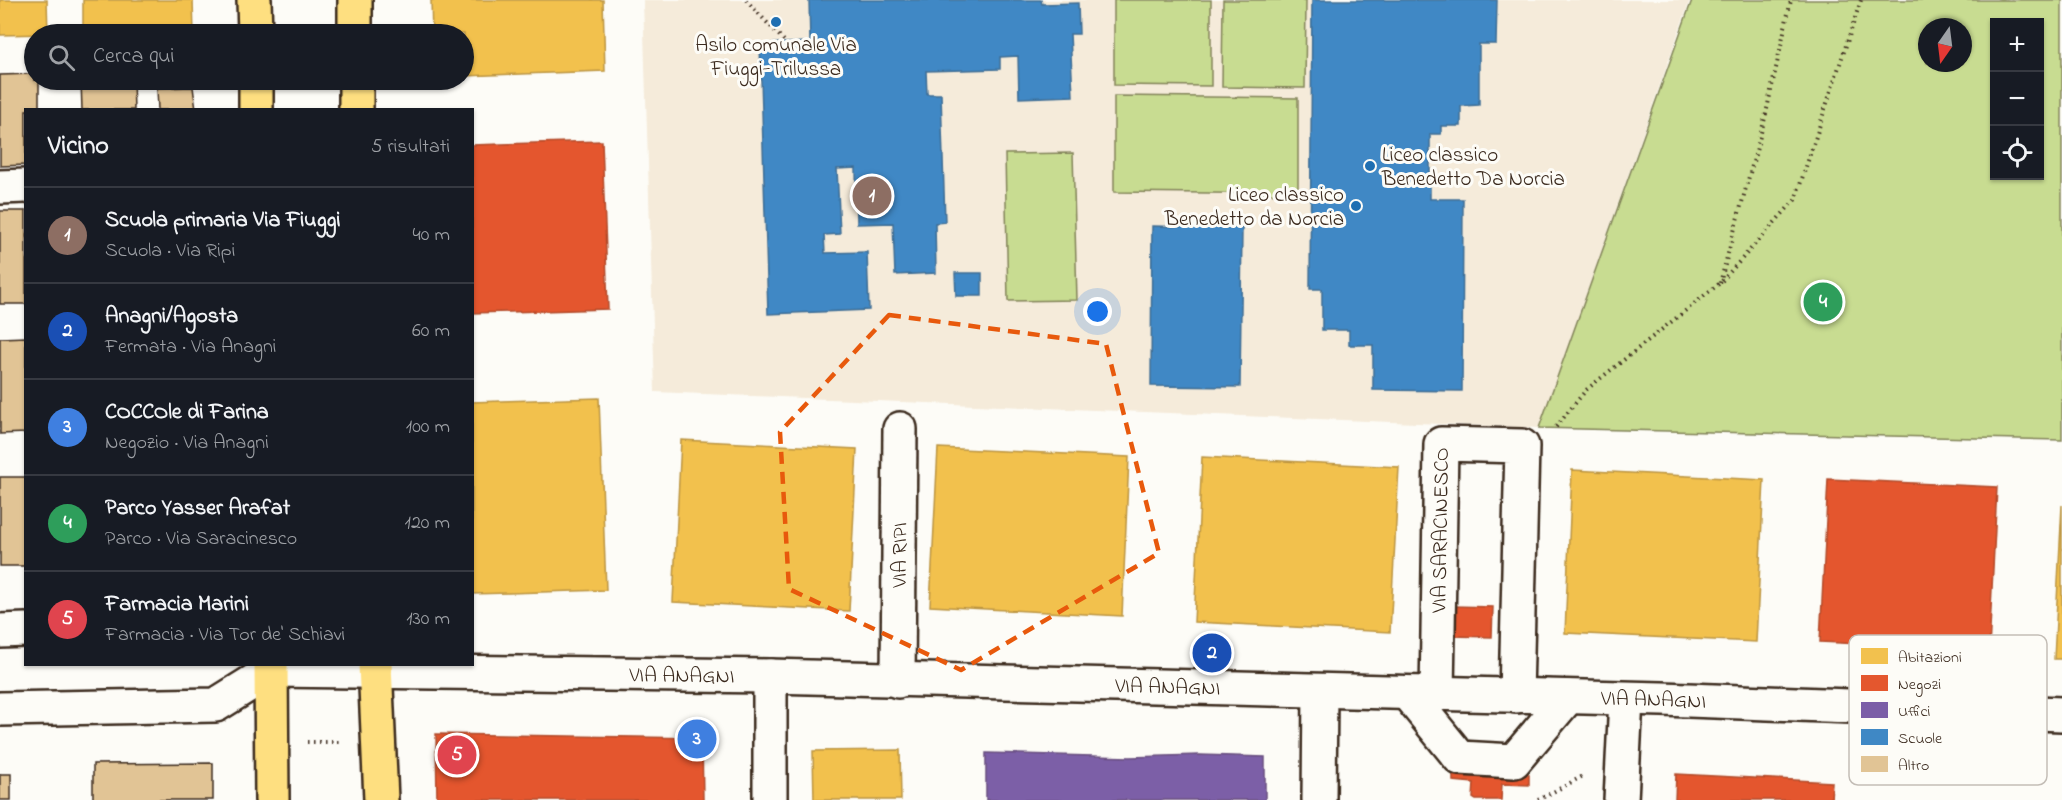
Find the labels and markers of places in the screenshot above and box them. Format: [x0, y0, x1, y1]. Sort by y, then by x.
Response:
marker: Asilo comunale Via Fiuggi-Trilussa [769, 15, 783, 29]
place label: Asilo comunale Via Fiuggi-Trilussa [695, 31, 857, 87]
place label: Liceo classico Benedetto Da Norcia [1381, 141, 1565, 195]
marker: Liceo classico Benedetto Da Norcia [1363, 159, 1377, 173]
pin: 1 [852, 174, 892, 218]
place label: Liceo classico Benedetto da Norcia [1164, 181, 1344, 235]
marker: Liceo classico Benedetto da Norcia [1349, 199, 1363, 213]
pin: 4 [1804, 280, 1842, 324]
pin: 2 [1192, 630, 1232, 676]
pin: 3 [678, 716, 716, 762]
pin: 5 [438, 732, 476, 777]

